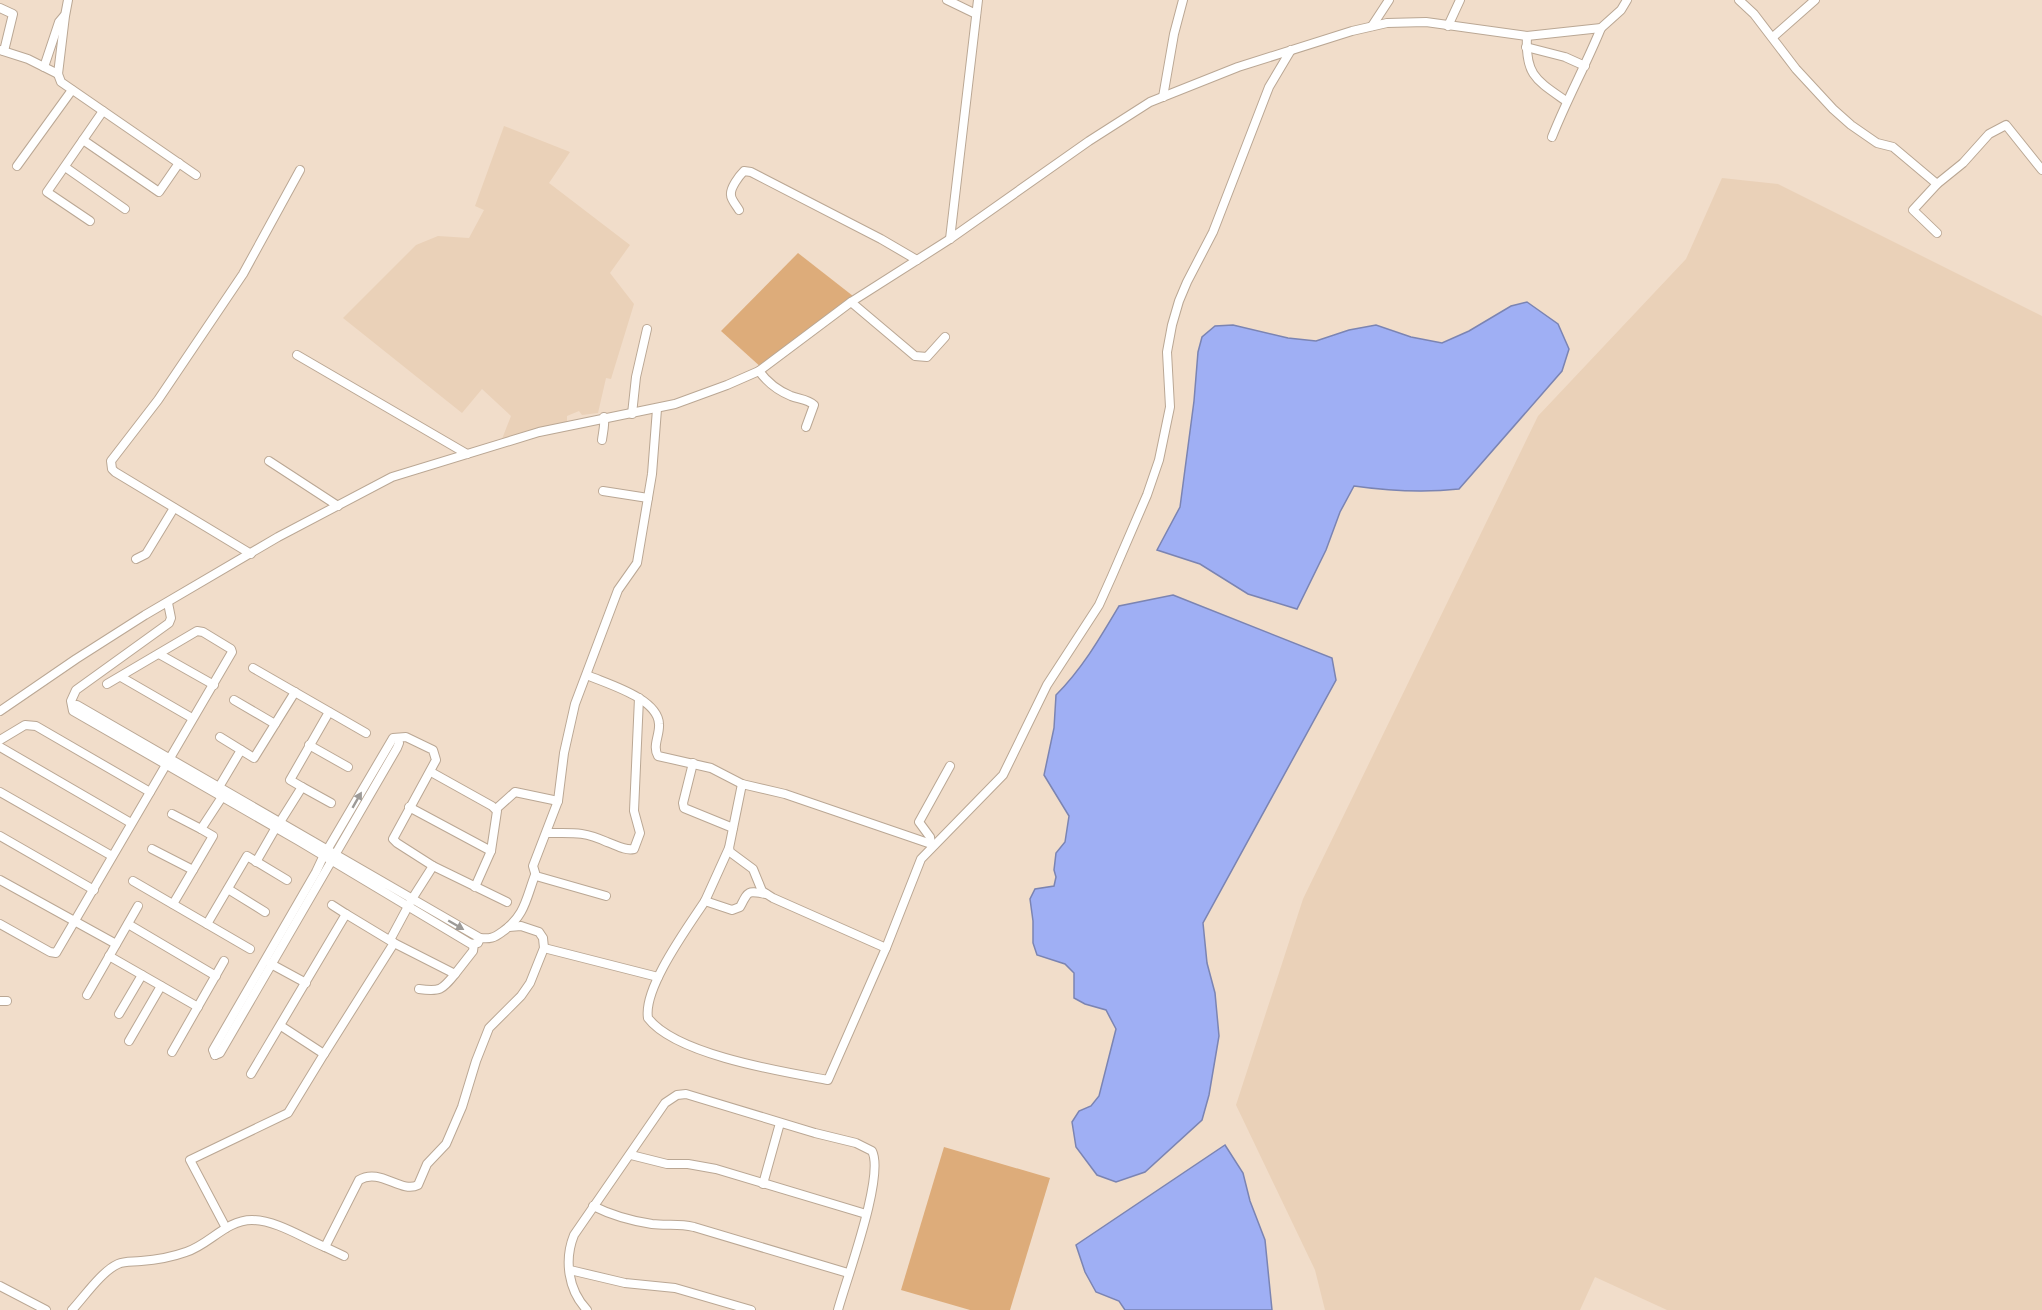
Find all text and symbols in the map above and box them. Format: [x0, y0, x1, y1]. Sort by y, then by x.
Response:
one-way arrow [352, 791, 362, 808]
one-way arrow [448, 919, 464, 930]

